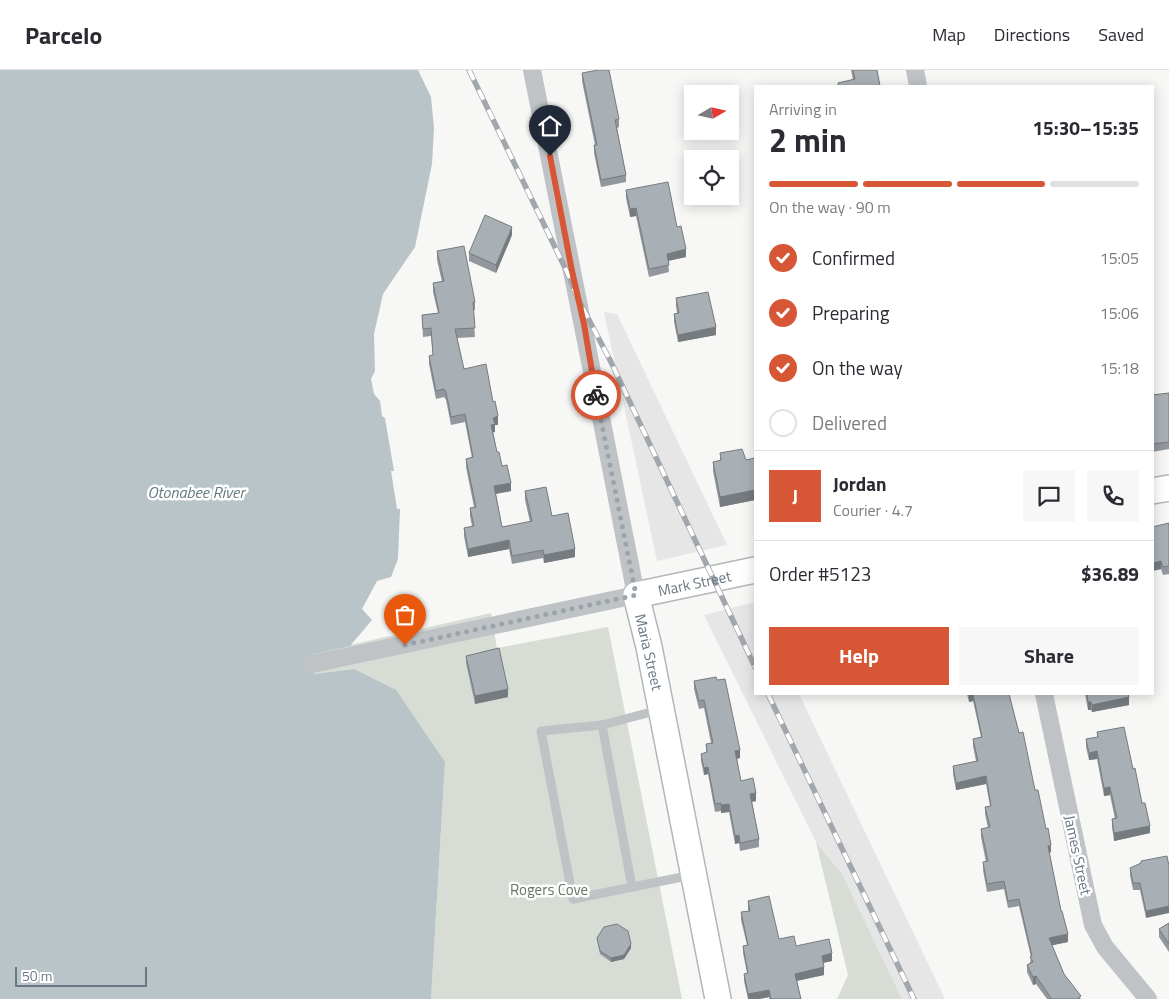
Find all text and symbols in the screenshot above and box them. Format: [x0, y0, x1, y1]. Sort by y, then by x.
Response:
text: Parcelo [25, 17, 102, 53]
text: Map [932, 21, 966, 48]
text: Directions [994, 21, 1070, 48]
text: Saved [1098, 21, 1144, 48]
north arrow [684, 85, 739, 140]
map controls [684, 85, 739, 205]
text: Arriving in [769, 97, 837, 121]
pin [529, 105, 571, 156]
icon: home [536, 112, 564, 140]
text: 15:30–15:35 [1032, 113, 1139, 142]
text: 2 min [769, 116, 847, 164]
button: locate [684, 150, 739, 205]
text: On the way · 90 m [769, 195, 891, 219]
text: Confirmed [812, 243, 895, 272]
icon: check [769, 244, 797, 272]
text: 15:05 [1100, 246, 1139, 270]
text: Preparing [812, 298, 889, 327]
icon: check [769, 299, 797, 327]
text: 15:06 [1100, 301, 1139, 325]
text: On the way [812, 353, 903, 382]
icon: check [769, 354, 797, 382]
text: 15:18 [1100, 356, 1139, 380]
courier [571, 370, 621, 420]
icon: bike [582, 381, 610, 409]
text: Delivered [812, 408, 887, 437]
text: Jordan [833, 469, 886, 498]
button: chat [1023, 470, 1075, 522]
button: phone [1087, 470, 1139, 522]
water label: Otonabee River [147, 480, 247, 504]
text: J [792, 481, 798, 510]
text: Courier · 4.7 [833, 498, 913, 522]
text: Order #5123 [769, 559, 871, 588]
text: $36.89 [1081, 559, 1139, 588]
street label: Mark Street [656, 564, 734, 602]
pin [384, 594, 426, 645]
icon: bag [391, 601, 419, 629]
street label: Maria Street [629, 611, 669, 693]
button: Help [769, 627, 949, 685]
button: Share [959, 627, 1139, 685]
street label: James Street [1058, 813, 1098, 898]
park label: Rogers Cove [510, 878, 588, 901]
scale bar [15, 964, 148, 987]
text: 50 m [22, 965, 52, 986]

